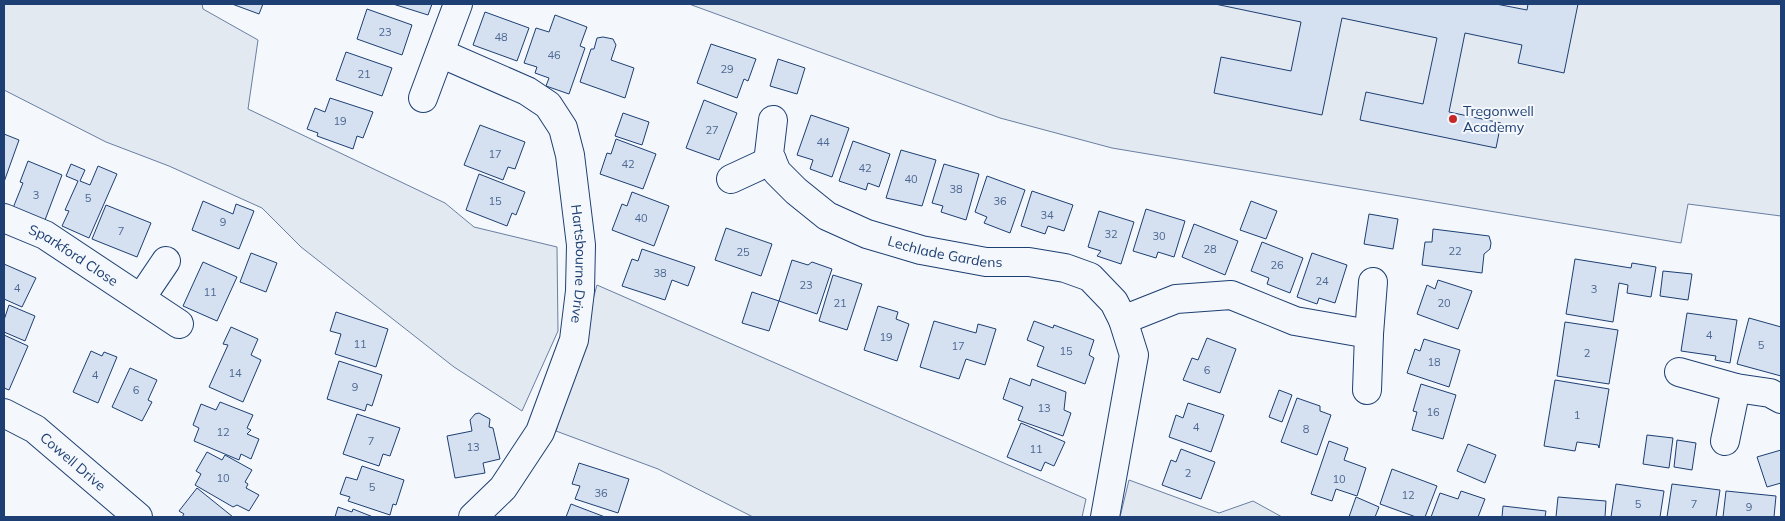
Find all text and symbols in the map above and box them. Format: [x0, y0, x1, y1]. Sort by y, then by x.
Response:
house number: 23 [378, 25, 392, 39]
house number: 48 [494, 30, 508, 44]
house number: 46 [547, 48, 561, 62]
house number: 29 [720, 62, 734, 76]
house number: 21 [357, 67, 371, 81]
place label: Tregonwell Academy [1463, 102, 1534, 136]
marker: Tregonwell Academy [1447, 113, 1459, 125]
house number: 19 [333, 114, 347, 128]
house number: 27 [705, 123, 719, 137]
house number: 44 [816, 135, 830, 149]
house number: 17 [488, 147, 502, 161]
house number: 42 [621, 157, 635, 171]
house number: 42 [858, 161, 872, 175]
house number: 40 [904, 172, 918, 186]
house number: 38 [949, 182, 963, 196]
house number: 3 [33, 188, 39, 202]
house number: 5 [85, 191, 92, 205]
house number: 15 [488, 194, 502, 208]
house number: 36 [993, 194, 1007, 208]
street label: Hartsbourne Drive [567, 203, 590, 324]
house number: 34 [1040, 208, 1054, 222]
house number: 40 [634, 211, 648, 225]
house number: 9 [220, 215, 226, 229]
street label: Sparkford Close [26, 220, 122, 290]
house number: 7 [118, 224, 124, 238]
house number: 32 [1104, 227, 1118, 241]
house number: 30 [1152, 229, 1166, 243]
street label: Lechlade Gardens [886, 232, 1002, 271]
house number: 28 [1203, 242, 1217, 256]
house number: 22 [1448, 244, 1462, 258]
house number: 25 [736, 245, 750, 259]
house number: 26 [1270, 258, 1284, 272]
house number: 38 [653, 266, 667, 280]
house number: 24 [1315, 274, 1329, 288]
house number: 23 [799, 278, 813, 292]
house number: 4 [14, 281, 21, 295]
house number: 3 [1591, 282, 1597, 296]
house number: 11 [203, 285, 217, 299]
house number: 21 [833, 296, 847, 310]
house number: 20 [1437, 296, 1451, 310]
house number: 4 [1706, 328, 1713, 342]
house number: 19 [879, 330, 893, 344]
house number: 11 [353, 337, 367, 351]
house number: 5 [1758, 338, 1765, 352]
house number: 17 [951, 339, 965, 353]
house number: 15 [1059, 344, 1073, 358]
house number: 2 [1584, 346, 1591, 360]
house number: 18 [1427, 355, 1441, 369]
house number: 6 [1204, 363, 1211, 377]
house number: 14 [228, 366, 242, 380]
house number: 4 [92, 368, 99, 382]
house number: 9 [352, 380, 358, 394]
house number: 6 [133, 383, 140, 397]
house number: 13 [1037, 401, 1051, 415]
house number: 16 [1426, 405, 1440, 419]
house number: 1 [1574, 408, 1580, 422]
house number: 4 [1193, 420, 1200, 434]
house number: 8 [1303, 422, 1310, 436]
house number: 12 [216, 425, 230, 439]
street label: Cowell Drive [36, 428, 110, 495]
house number: 7 [368, 434, 374, 448]
house number: 13 [466, 440, 480, 454]
house number: 11 [1029, 442, 1043, 456]
house number: 2 [1185, 466, 1192, 480]
house number: 10 [216, 471, 230, 485]
house number: 10 [1332, 472, 1346, 486]
house number: 5 [369, 480, 376, 494]
house number: 36 [594, 486, 608, 500]
house number: 12 [1401, 488, 1415, 502]
house number: 5 [1635, 497, 1642, 511]
house number: 7 [1691, 497, 1697, 511]
house number: 9 [1746, 500, 1752, 514]

